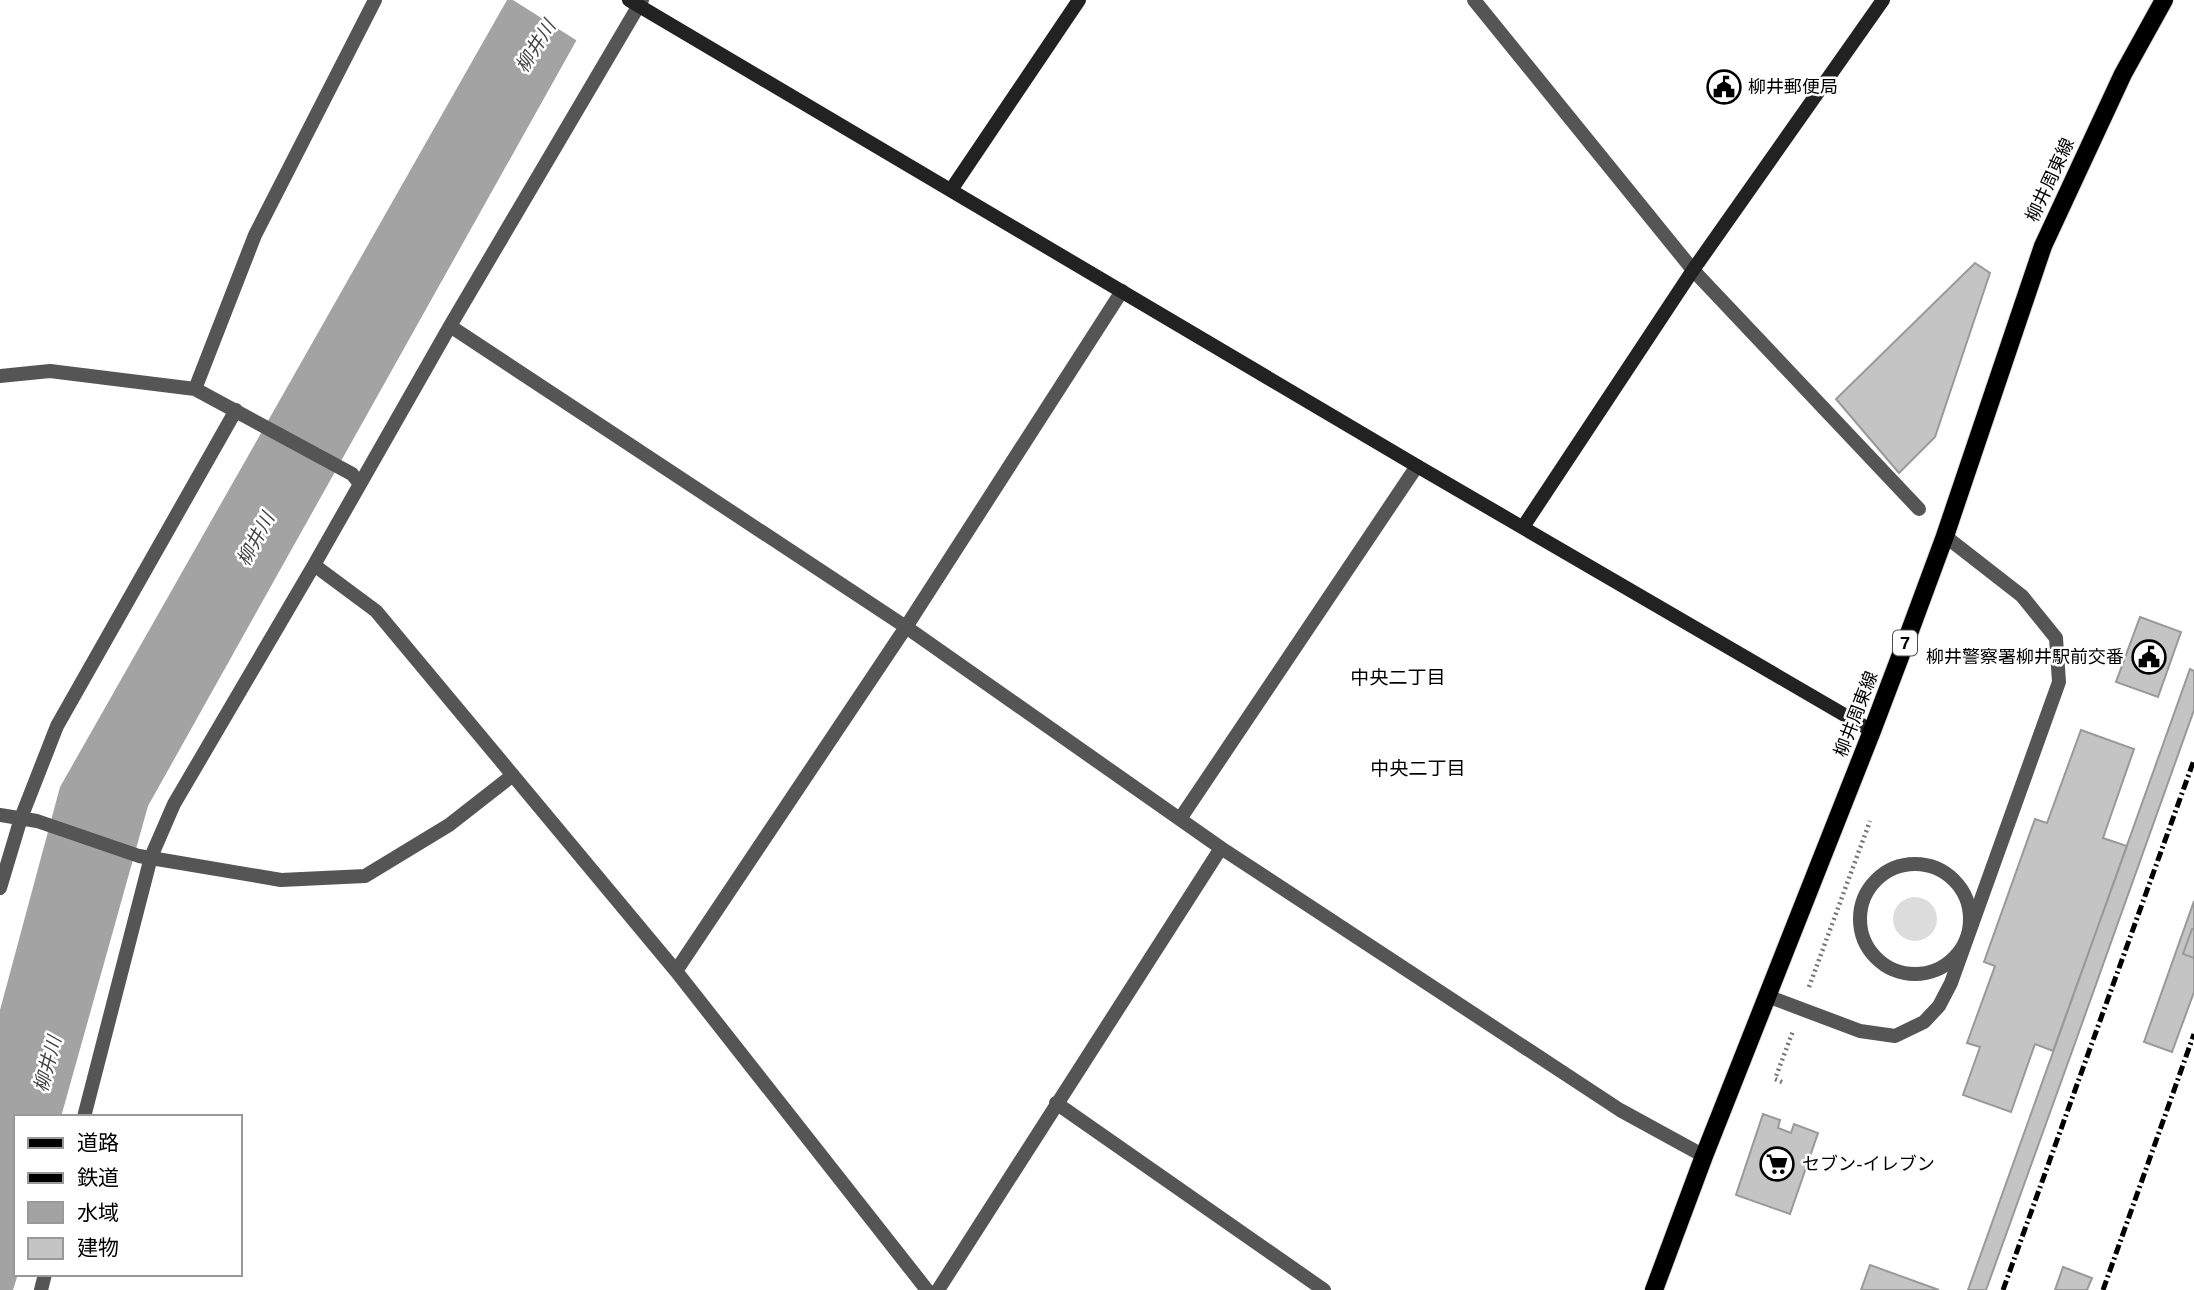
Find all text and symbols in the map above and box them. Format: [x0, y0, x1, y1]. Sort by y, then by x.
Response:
water label: 柳井川 [511, 14, 560, 76]
public building icon: 柳井郵便局 [1705, 68, 1743, 106]
place label: 柳井郵便局 [1748, 76, 1838, 97]
street label: 柳井周東線 [2021, 135, 2078, 225]
water label: 柳井川 [232, 507, 279, 569]
road number: 7 [1893, 630, 1917, 656]
public building icon: 柳井警察署柳井駅前交番 [2130, 638, 2168, 676]
place label: 柳井警察署柳井駅前交番 [1926, 646, 2124, 667]
district label: 中央二丁目 [1350, 666, 1446, 688]
street label: 柳井周東線 [1830, 668, 1881, 760]
district label: 中央二丁目 [1370, 757, 1466, 779]
water label: 柳井川 [29, 1032, 66, 1094]
legend [14, 1115, 242, 1276]
text: 道路 [77, 1130, 119, 1155]
supermarket icon: セブン-イレブン [1758, 1145, 1796, 1183]
place label: セブン-イレブン [1802, 1153, 1935, 1174]
text: 鉄道 [77, 1165, 119, 1190]
text: 水域 [77, 1200, 119, 1225]
text: 建物 [77, 1235, 119, 1260]

